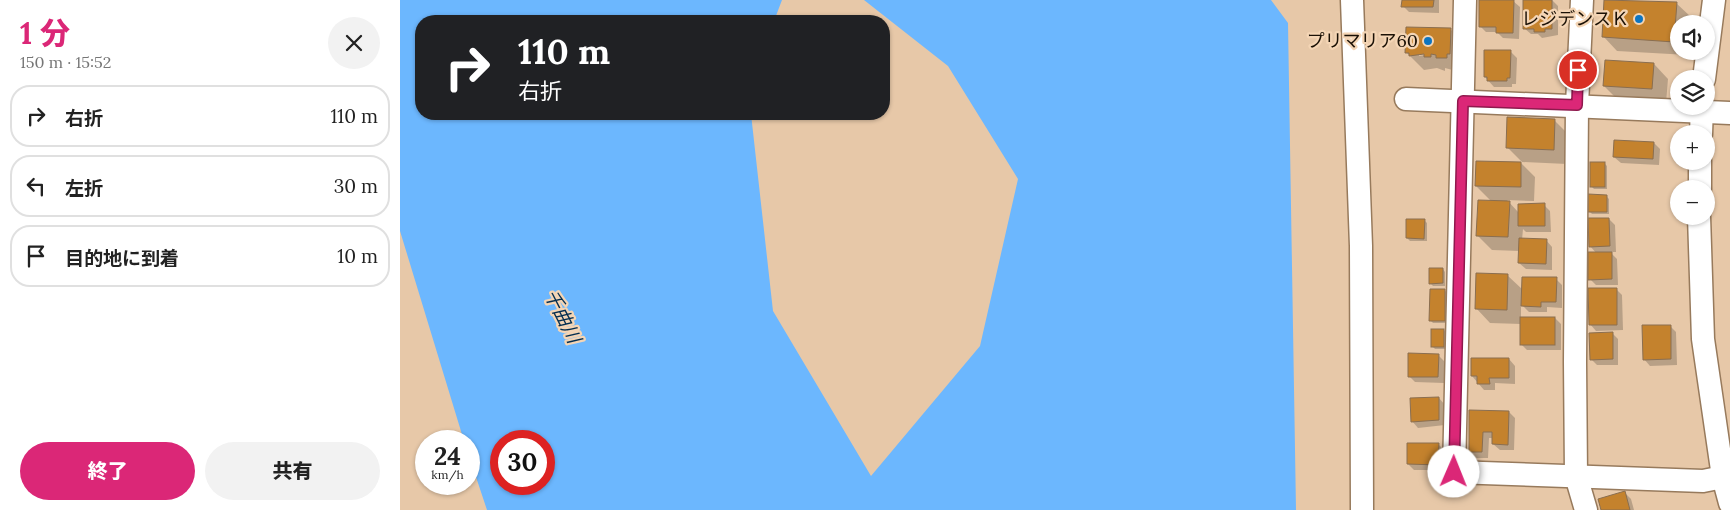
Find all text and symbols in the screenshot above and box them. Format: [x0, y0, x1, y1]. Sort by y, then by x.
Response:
place label: レジデンスＫ [1521, 7, 1629, 30]
marker: レジデンスＫ [1633, 13, 1645, 25]
text: 1 分 [20, 14, 70, 52]
map controls [1670, 15, 1715, 225]
button: sound [1670, 15, 1715, 60]
button: close [328, 17, 380, 69]
text: 110 m [518, 29, 610, 74]
place label: プリマリア60 [1306, 29, 1418, 52]
icon: right [435, 35, 500, 100]
marker: プリマリア60 [1422, 35, 1434, 47]
pin [1557, 49, 1599, 91]
text: 150 m · 15:52 [20, 52, 111, 72]
icon: arrive [1564, 56, 1592, 84]
button: layers [1670, 70, 1715, 115]
text: 右折 [518, 77, 562, 105]
icon: right [22, 102, 50, 130]
text: 110 m [330, 104, 378, 128]
text: 右折 [65, 106, 103, 130]
button: + [1670, 125, 1715, 170]
icon: left [22, 172, 50, 200]
text: 30 m [334, 174, 378, 198]
text: 左折 [65, 176, 103, 200]
button: − [1670, 180, 1715, 225]
icon: arrive [22, 242, 50, 270]
text: 10 m [337, 244, 378, 268]
text: 目的地に到着 [65, 246, 179, 270]
water label: 千曲川 [539, 285, 588, 349]
speed limit sign: 30 [490, 430, 555, 495]
text: 24 [434, 440, 461, 472]
button: 終了 [20, 442, 195, 500]
button: 共有 [205, 442, 380, 500]
position arrow [1427, 445, 1479, 497]
text: km/h [431, 467, 464, 482]

